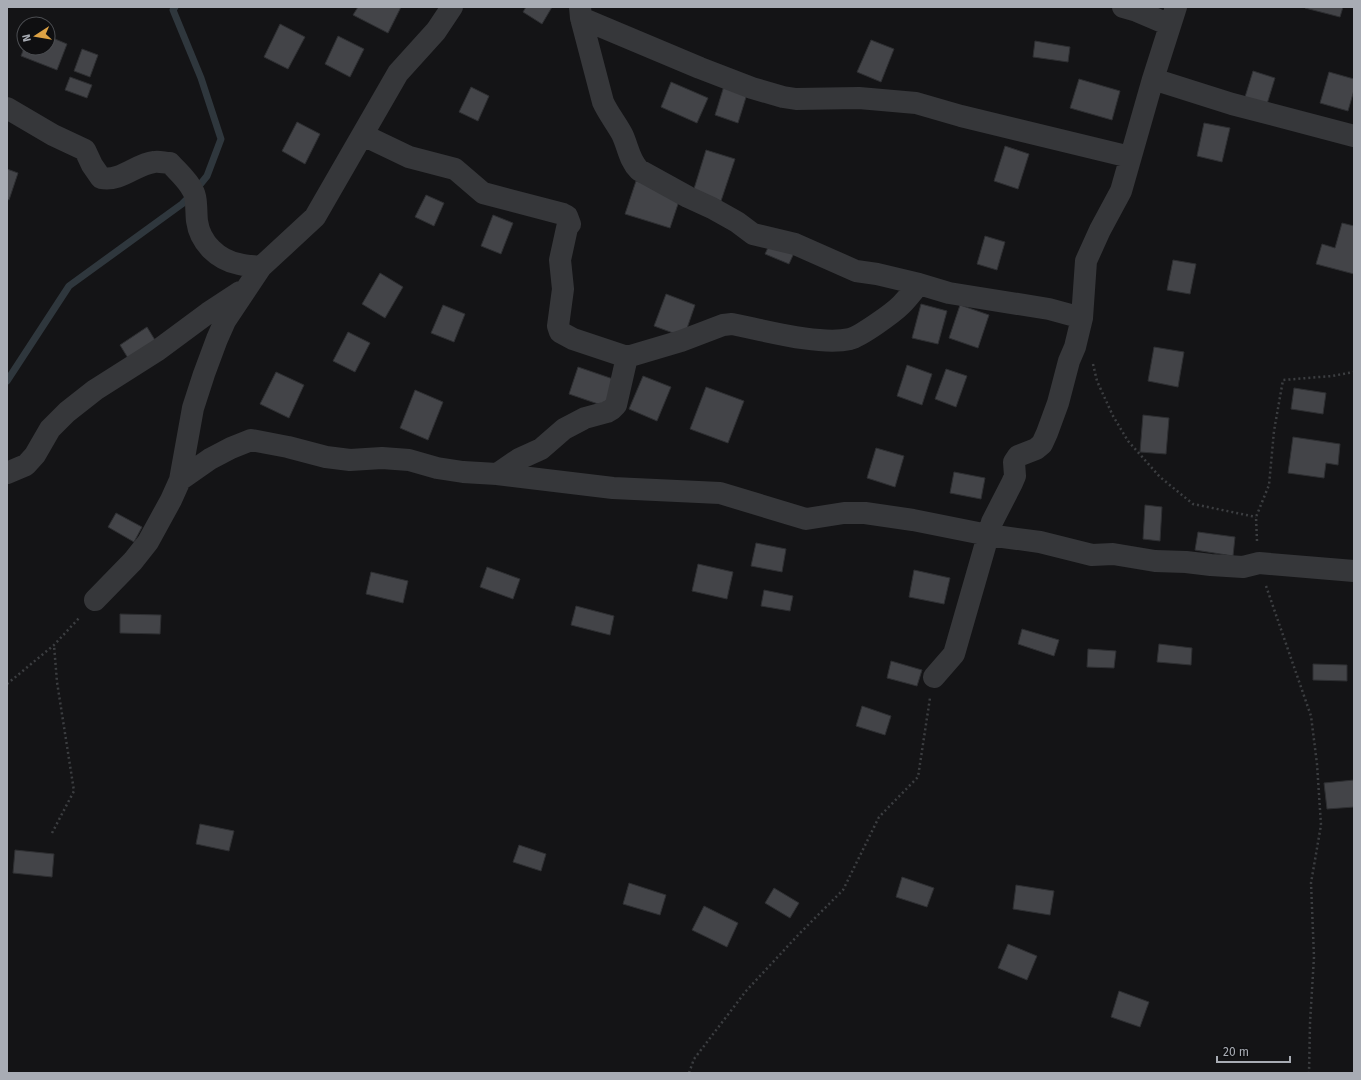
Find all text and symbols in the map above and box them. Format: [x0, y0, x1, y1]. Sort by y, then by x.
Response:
north arrow [16, 16, 56, 56]
text: N [20, 33, 34, 43]
scale bar [1217, 1038, 1290, 1064]
text: 20 m [1223, 1045, 1249, 1059]

